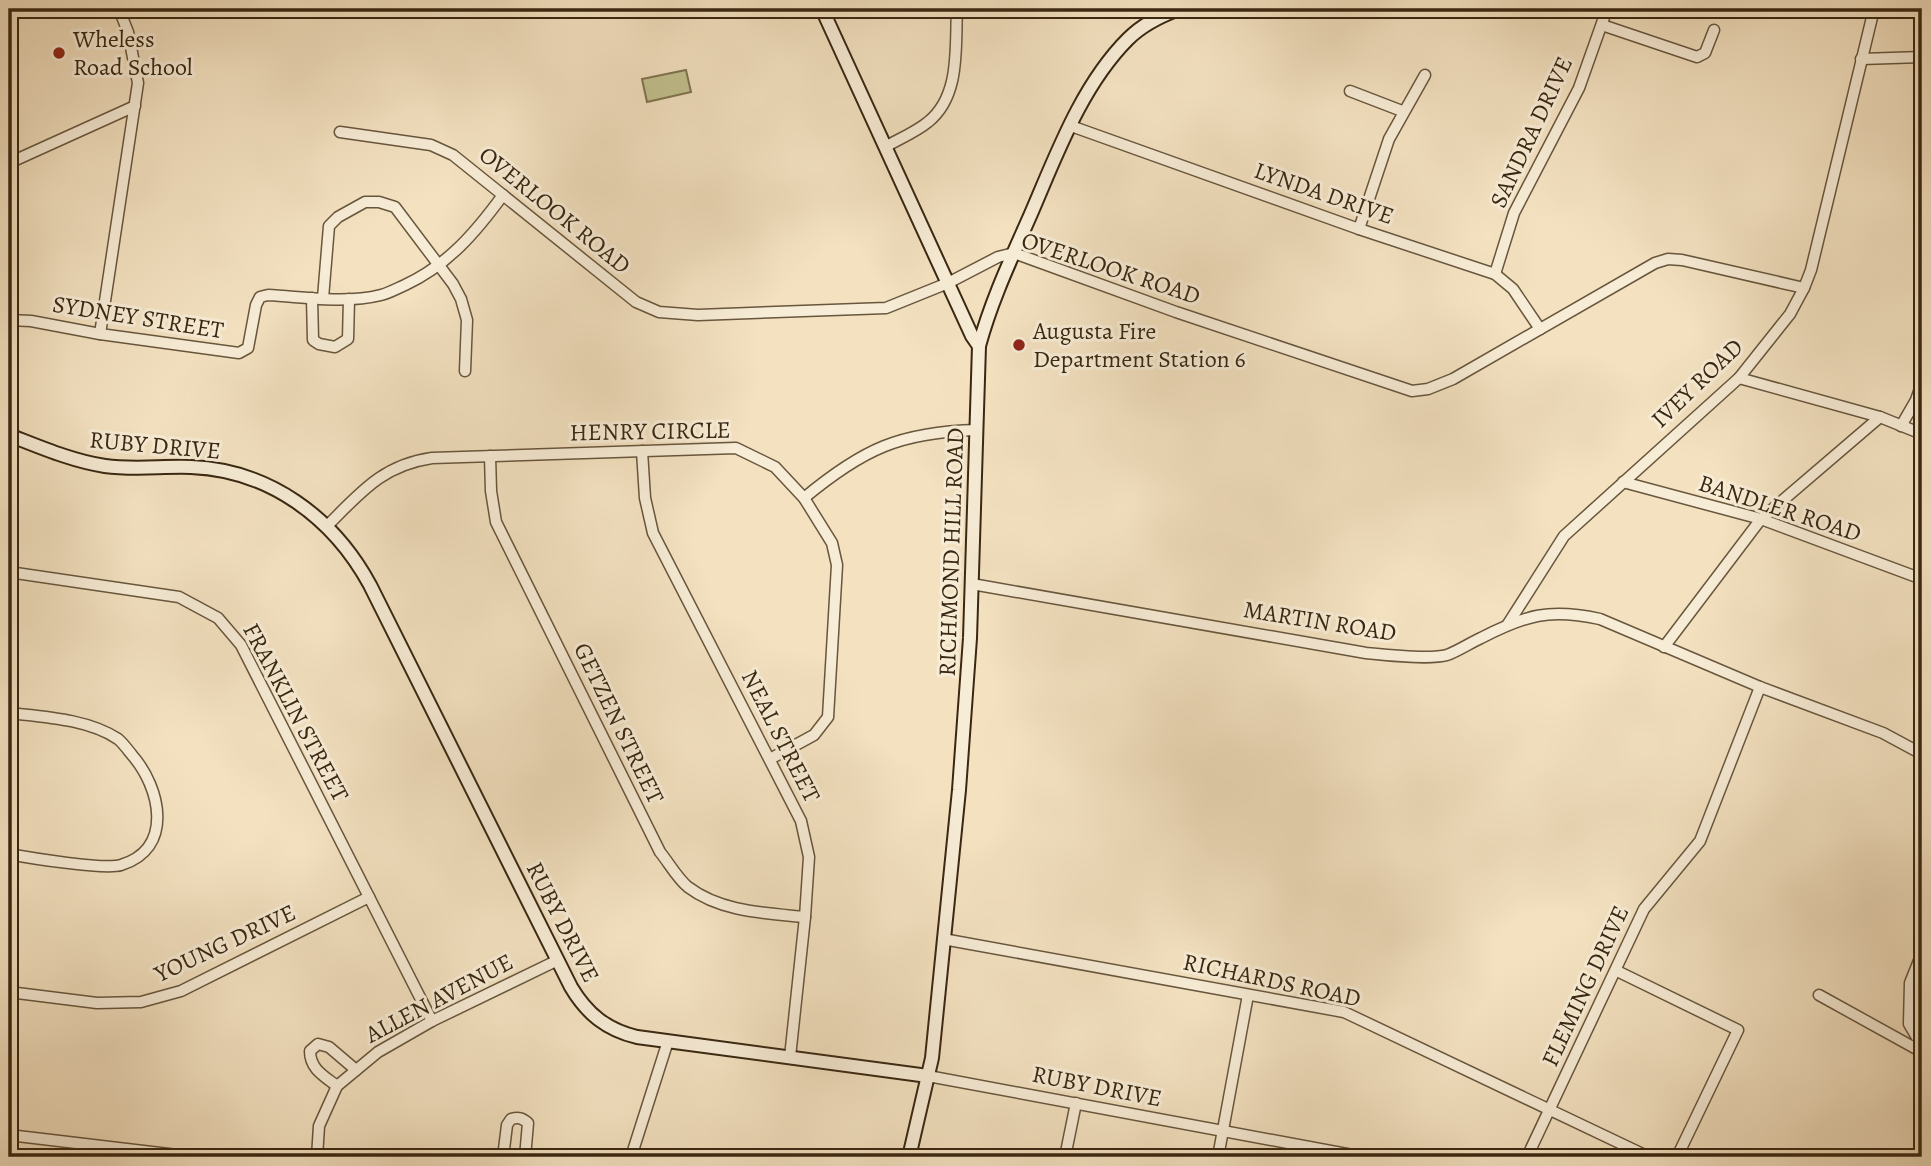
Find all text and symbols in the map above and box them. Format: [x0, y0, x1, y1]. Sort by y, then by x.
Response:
place label: Wheless Road School [72, 23, 193, 83]
marker: Wheless Road School [51, 45, 67, 61]
street label: SANDRA DRIVE [1482, 51, 1580, 213]
street label: OVERLOOK ROAD [473, 139, 637, 281]
street label: LYNDA DRIVE [1250, 154, 1398, 232]
street label: OVERLOOK ROAD [1017, 224, 1205, 312]
street label: SYDNEY STREET [50, 288, 226, 346]
place label: Augusta Fire Department Station 6 [1032, 315, 1246, 375]
street label: IVEY ROAD [1644, 331, 1750, 435]
marker: Augusta Fire Department Station 6 [1011, 337, 1027, 353]
street label: HENRY CIRCLE [569, 414, 731, 448]
street label: RUBY DRIVE [88, 423, 222, 467]
street label: RICHMOND HILL ROAD [931, 427, 971, 677]
street label: BANDLER ROAD [1694, 467, 1866, 549]
street label: MARTIN ROAD [1241, 593, 1399, 649]
street label: FRANKLIN STREET [235, 617, 357, 807]
street label: GETZEN STREET [566, 637, 672, 809]
street label: NEAL STREET [734, 664, 828, 808]
street label: RUBY DRIVE [519, 856, 607, 988]
street label: YOUNG DRIVE [148, 896, 301, 990]
street label: FLEMING DRIVE [1534, 900, 1636, 1072]
street label: ALLEN AVENUE [359, 946, 519, 1051]
street label: RICHARDS ROAD [1180, 946, 1364, 1014]
street label: RUBY DRIVE [1029, 1058, 1165, 1114]

